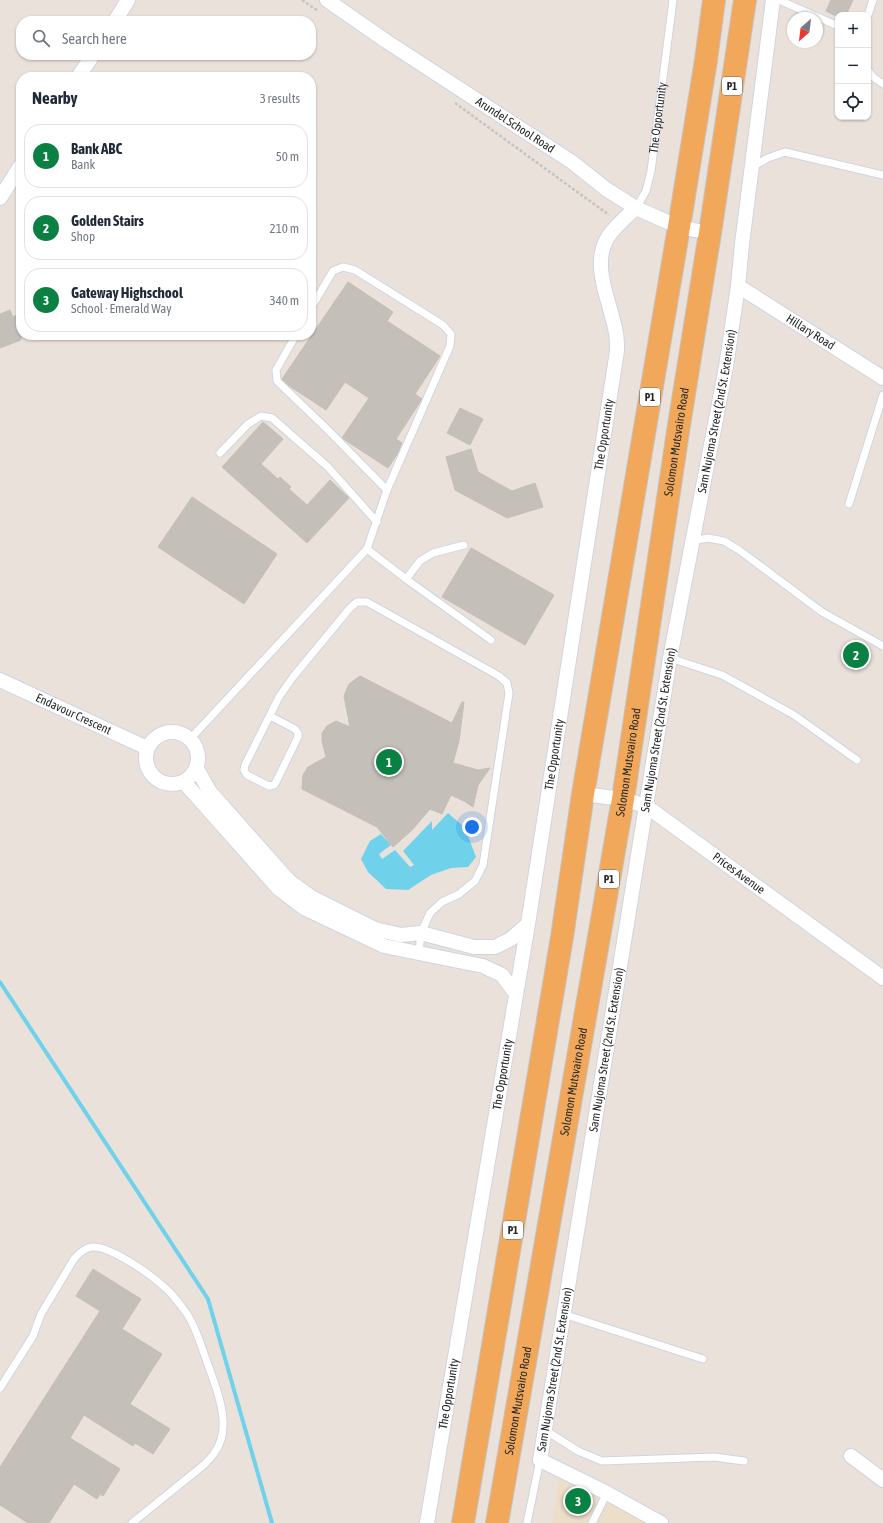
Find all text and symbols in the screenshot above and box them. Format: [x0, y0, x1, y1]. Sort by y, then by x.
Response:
north arrow [787, 12, 823, 48]
map controls [835, 12, 871, 120]
button: + [835, 12, 871, 48]
search box [16, 16, 316, 60]
icon: search [30, 27, 52, 49]
text: Search here [62, 30, 127, 47]
button: − [835, 48, 871, 84]
road number: P1 [722, 77, 742, 95]
street label: The Opportunity [646, 81, 669, 154]
button: locate [835, 84, 871, 120]
text: Nearby [32, 88, 78, 108]
text: 3 results [260, 91, 300, 106]
street label: Arundel School Road [473, 94, 557, 156]
text: Bank ABC [71, 140, 122, 157]
text: 1 [43, 149, 49, 164]
text: 50 m [276, 149, 299, 164]
text: Bank [71, 157, 95, 172]
text: Golden Stairs [71, 212, 144, 229]
text: 2 [43, 221, 49, 236]
text: 210 m [270, 221, 299, 236]
text: Shop [71, 229, 95, 244]
text: Gateway Highschool [71, 284, 183, 301]
text: 3 [43, 293, 49, 308]
text: 340 m [270, 293, 299, 308]
text: School · Emerald Way [71, 301, 172, 316]
street label: Hillary Road [784, 311, 838, 353]
street label: Sam Nujoma Street (2nd St. Extension) [695, 328, 738, 494]
street label: Solomon Mutsvairo Road [661, 387, 692, 497]
road number: P1 [640, 388, 660, 406]
street label: The Opportunity [592, 398, 616, 471]
pin: 2 [843, 640, 869, 670]
street label: Sam Nujoma Street (2nd St. Extension) [638, 647, 679, 813]
street label: Endavour Crescent [34, 691, 114, 738]
street label: Solomon Mutsvairo Road [613, 707, 644, 818]
street label: The Opportunity [542, 718, 567, 791]
pin: 1 [376, 747, 402, 777]
your location [462, 817, 482, 837]
street label: Prices Avenue [710, 850, 768, 897]
road number: P1 [599, 870, 619, 888]
street label: Sam Nujoma Street (2nd St. Extension) [586, 967, 627, 1133]
street label: Solomon Mutsvairo Road [558, 1026, 590, 1137]
street label: The Opportunity [490, 1038, 516, 1111]
road number: P1 [503, 1221, 523, 1239]
street label: Sam Nujoma Street (2nd St. Extension) [534, 1286, 575, 1453]
street label: Solomon Mutsvairo Road [502, 1346, 535, 1456]
street label: The Opportunity [436, 1357, 462, 1430]
pin: 3 [565, 1486, 591, 1516]

